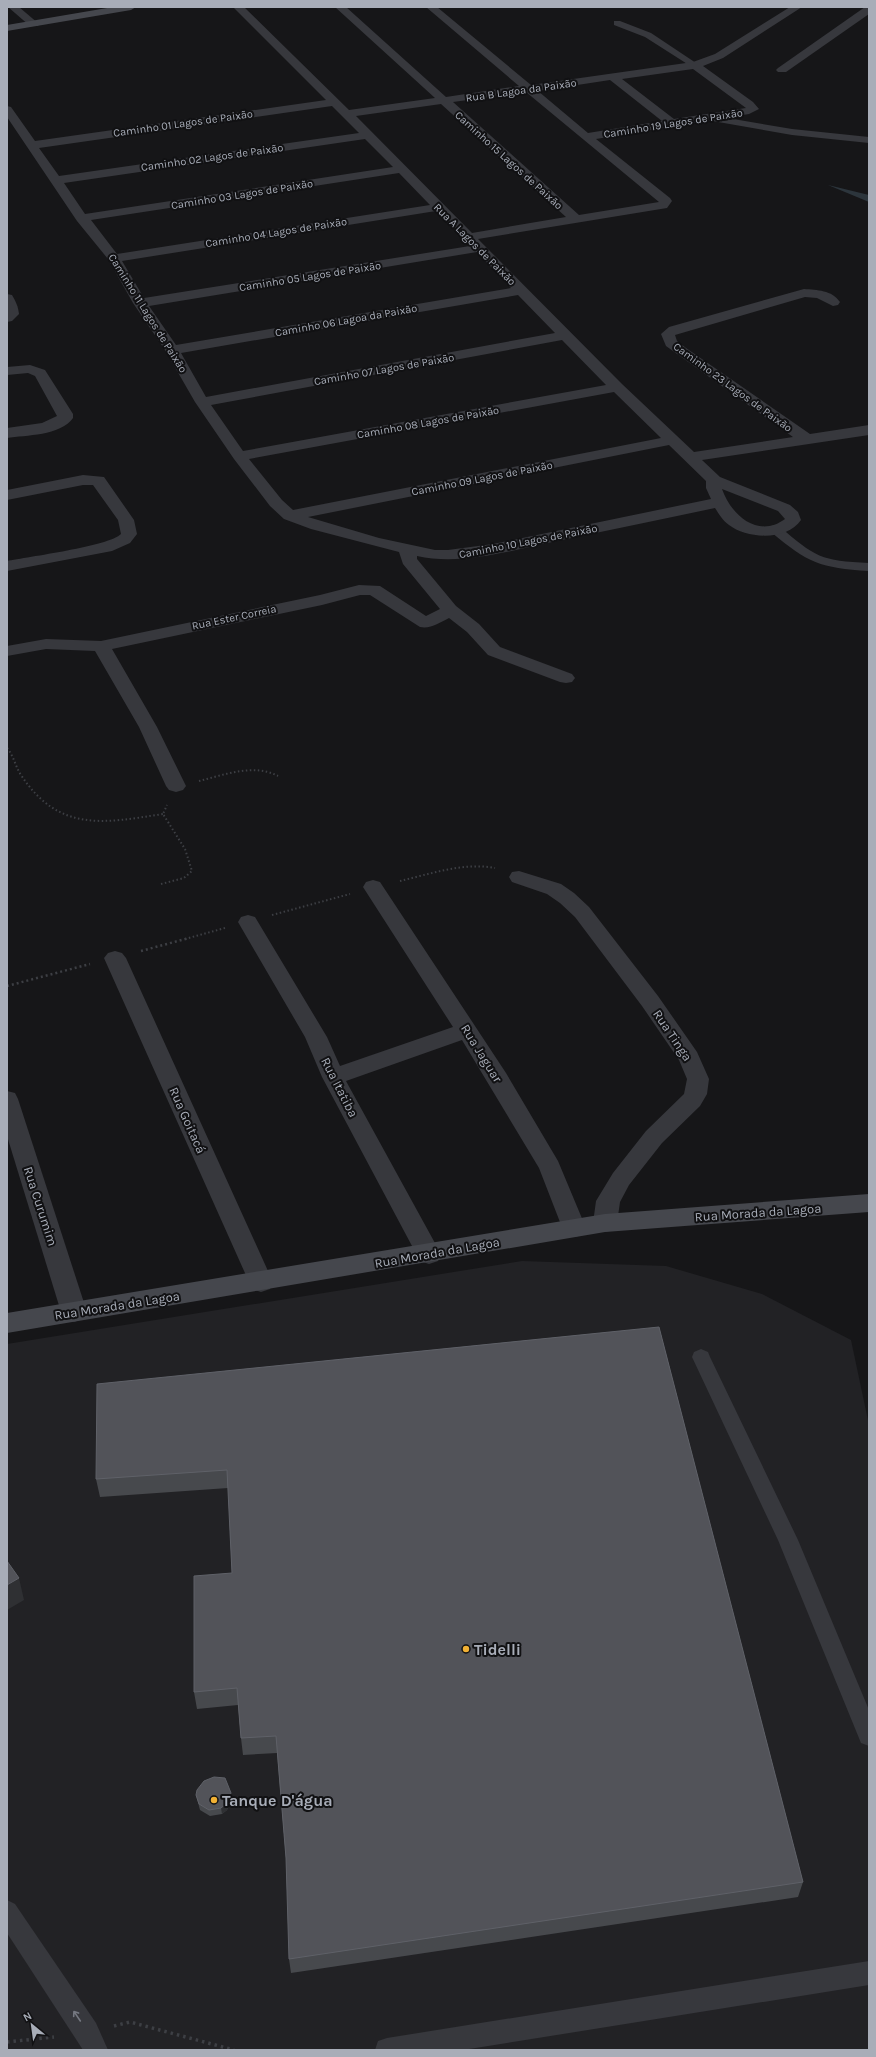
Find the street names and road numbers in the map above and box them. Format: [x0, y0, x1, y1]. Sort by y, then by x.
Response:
street label: Rua B Lagoa da Paixão [465, 76, 577, 105]
street label: Caminho 19 Lagos de Paixão [603, 106, 744, 141]
street label: Caminho 01 Lagos de Paixão [112, 107, 254, 140]
street label: Caminho 15 Lagos de Paixão [452, 109, 565, 212]
street label: Caminho 02 Lagos de Paixão [140, 141, 284, 174]
street label: Caminho 03 Lagos de Paixão [170, 177, 314, 212]
street label: Rua A Lagos de Paixão [431, 201, 518, 288]
street label: Caminho 04 Lagos de Paixão [204, 215, 348, 250]
street label: Caminho 11 Lagos de Paixão [106, 251, 190, 375]
street label: Caminho 05 Lagos de Paixão [238, 259, 382, 294]
street label: Caminho 06 Lagoa da Paixão [274, 302, 418, 339]
street label: Caminho 23 Lagos de Paixão [671, 340, 795, 435]
street label: Caminho 07 Lagos de Paixão [313, 351, 455, 388]
street label: Caminho 08 Lagos de Paixão [356, 404, 500, 441]
street label: Caminho 09 Lagos de Paixão [410, 458, 554, 499]
street label: Caminho 10 Lagos de Paixão [458, 522, 598, 561]
street label: Rua Ester Correia [191, 602, 278, 633]
street label: Rua Tinga [650, 1007, 695, 1064]
street label: Rua Jaguar [458, 1021, 505, 1085]
street label: Rua Itatiba [318, 1055, 361, 1120]
street label: Rua Goitacá [166, 1085, 209, 1156]
street label: Rua Curumim [21, 1165, 60, 1248]
street label: Rua Morada da Lagoa [694, 1201, 822, 1224]
street label: Rua Morada da Lagoa [373, 1234, 501, 1271]
street label: Rua Morada da Lagoa [53, 1288, 181, 1323]

